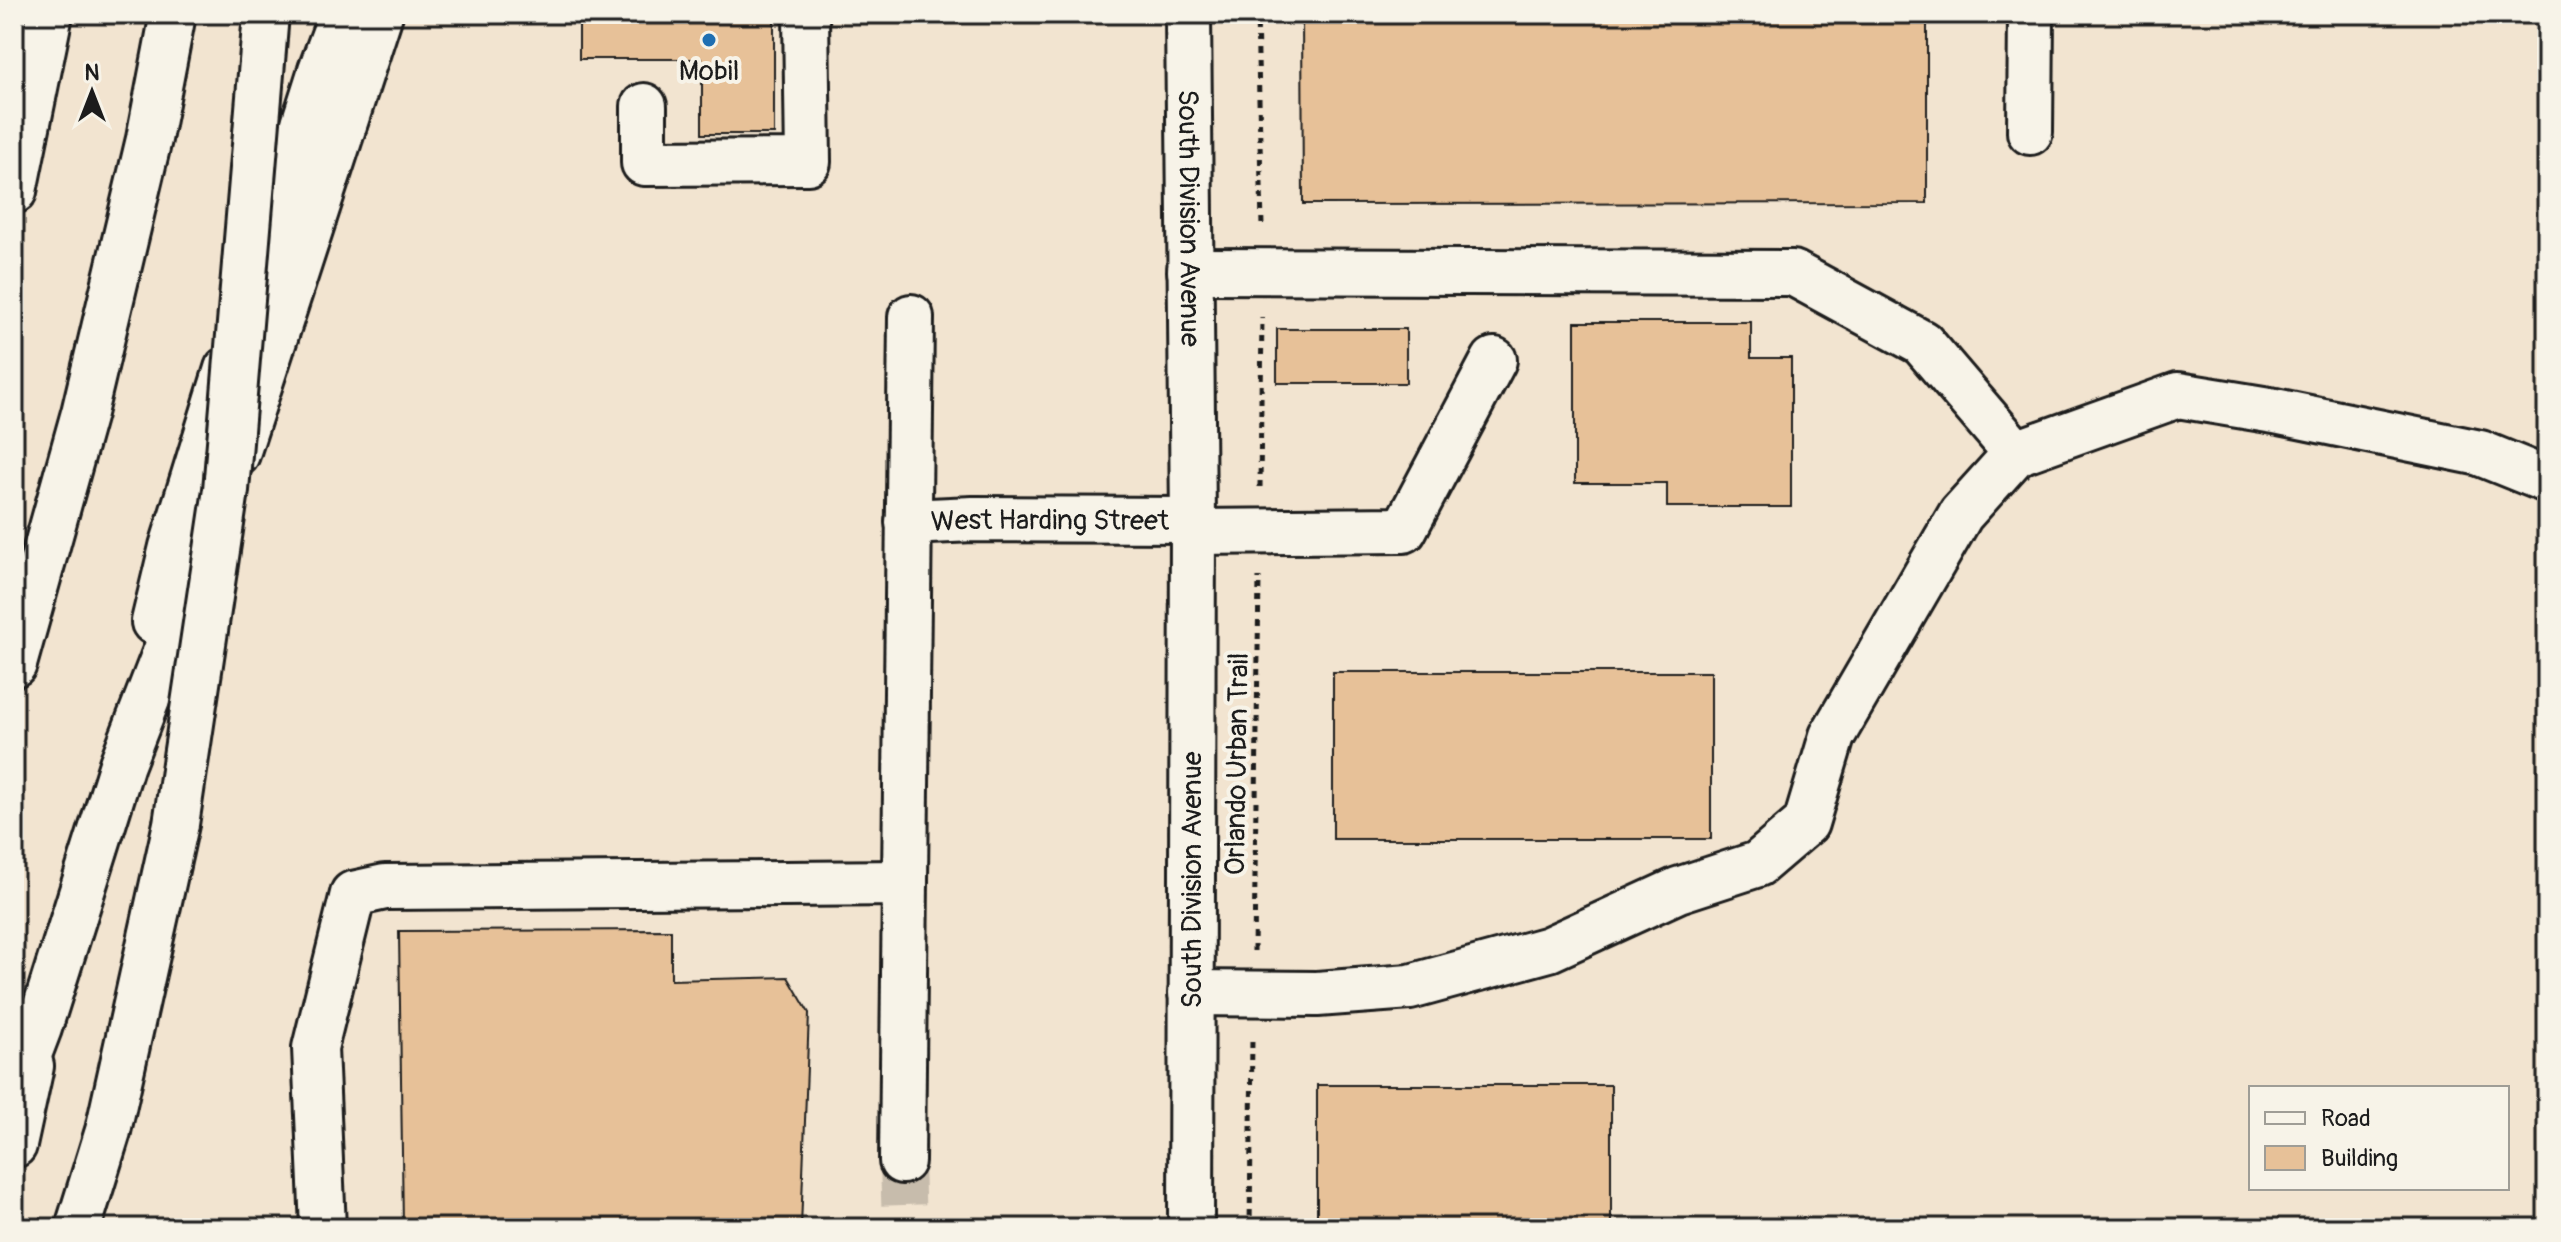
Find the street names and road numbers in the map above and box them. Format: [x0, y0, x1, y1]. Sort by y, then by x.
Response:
street label: South Division Avenue [1170, 89, 1207, 347]
street label: West Harding Street [930, 503, 1170, 540]
street label: Orlando Urban Trail [1218, 652, 1257, 876]
street label: South Division Avenue [1175, 751, 1210, 1009]

